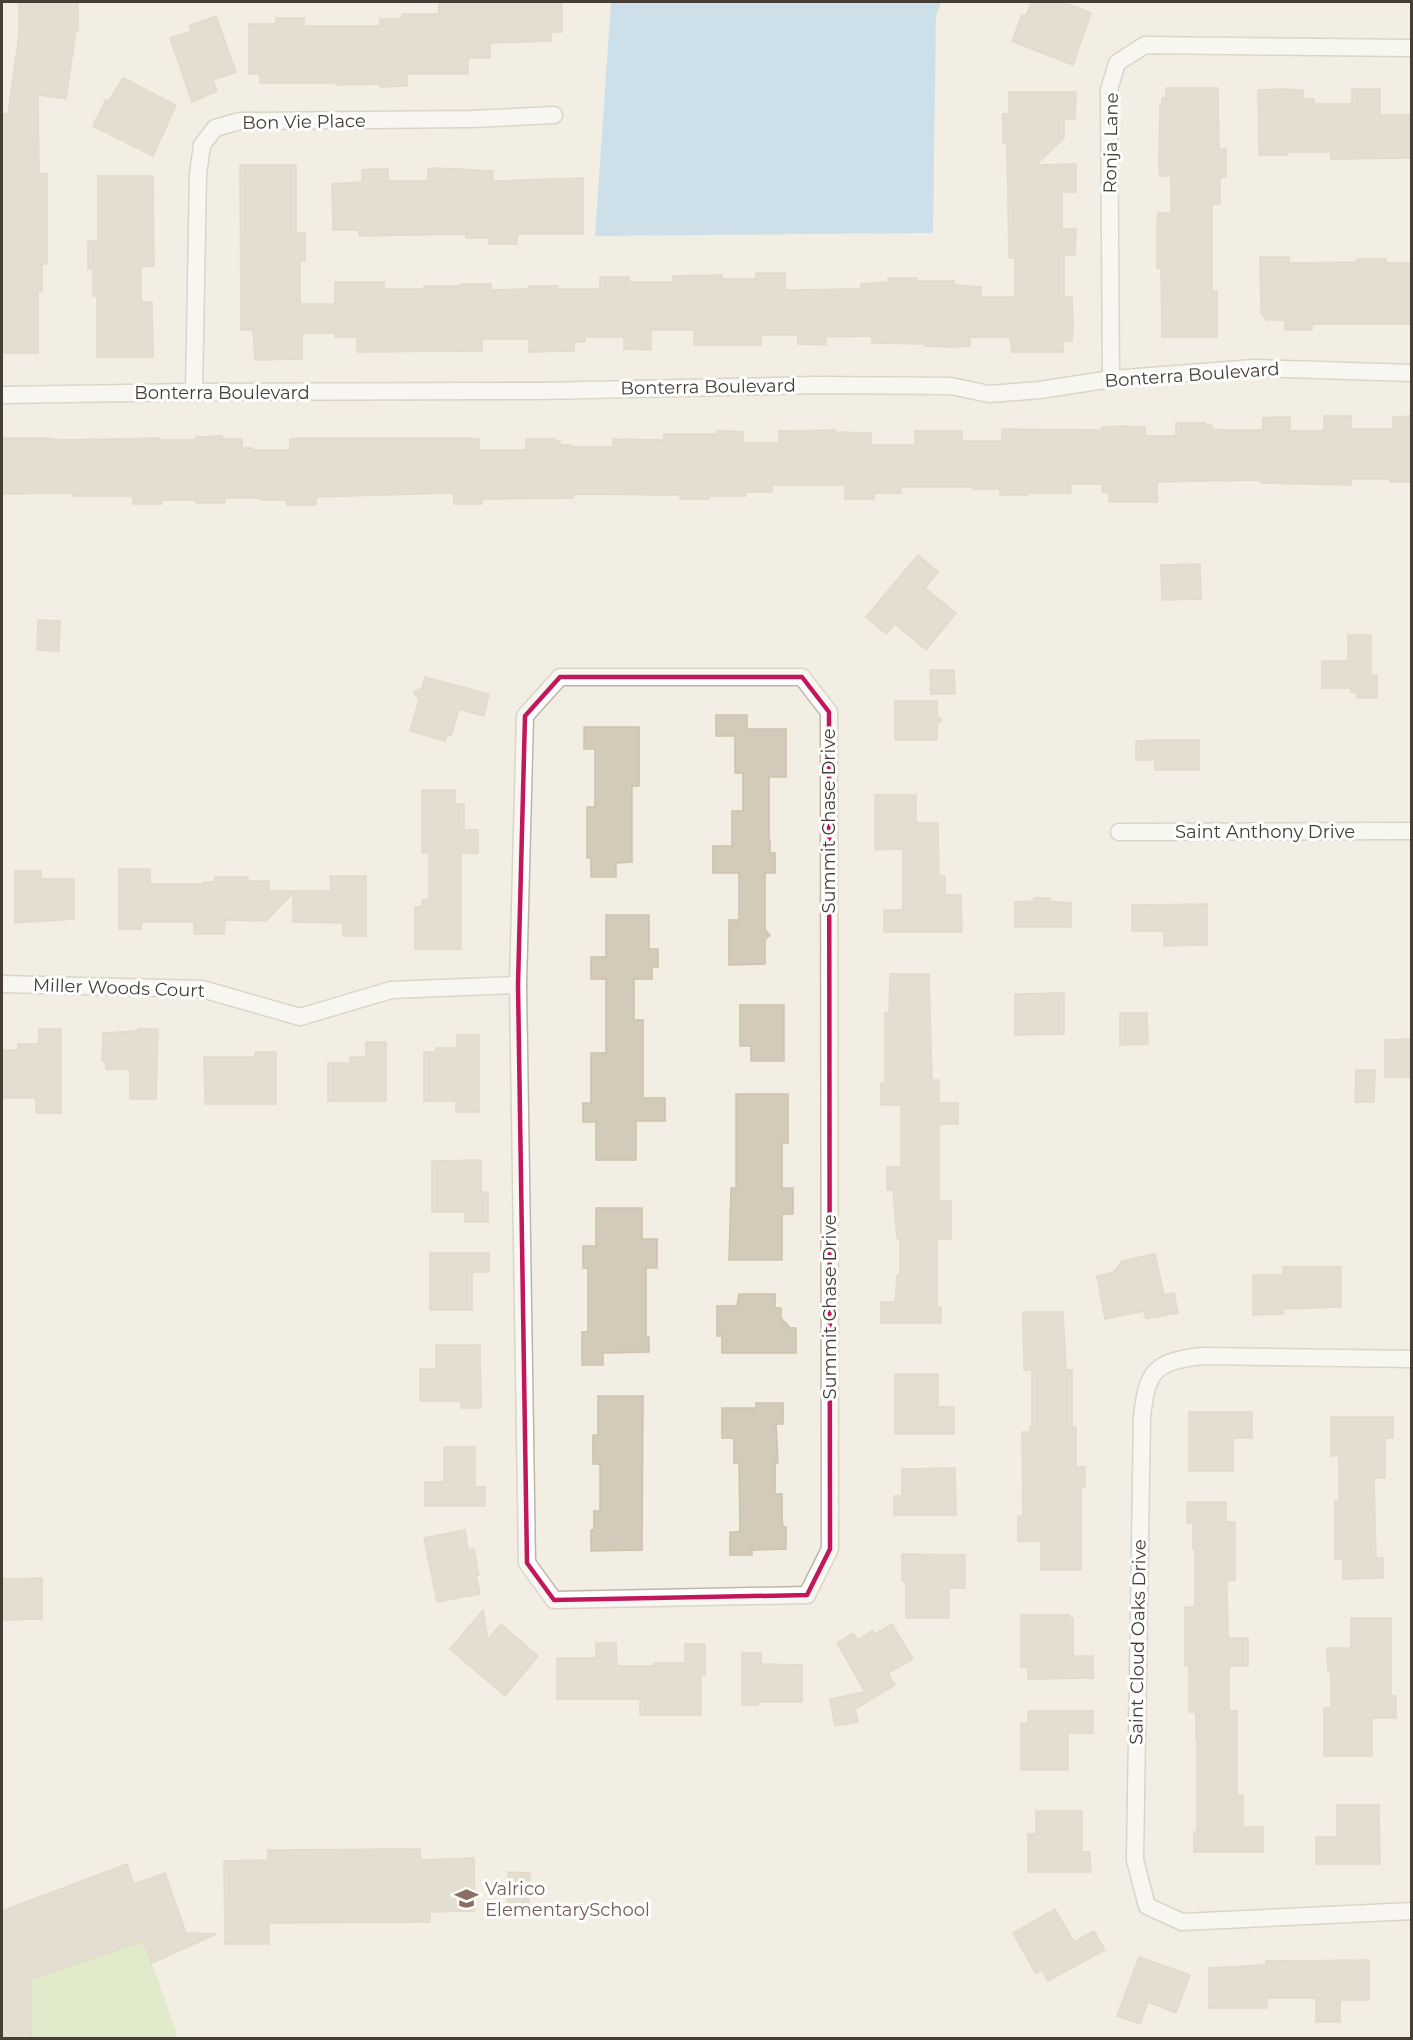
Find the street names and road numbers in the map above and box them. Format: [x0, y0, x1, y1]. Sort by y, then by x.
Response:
street label: Ronja Lane [1099, 92, 1123, 194]
street label: Bon Vie Place [242, 110, 366, 134]
street label: Bonterra Boulevard [1104, 358, 1280, 392]
street label: Bonterra Boulevard [620, 374, 796, 400]
street label: Bonterra Boulevard [134, 382, 310, 404]
street label: Summit Chase Drive [818, 728, 840, 914]
street label: Saint Anthony Drive [1175, 821, 1355, 843]
street label: Miller Woods Court [32, 974, 206, 1002]
street label: Summit Chase Drive [819, 1214, 841, 1400]
street label: Saint Cloud Oaks Drive [1125, 1539, 1151, 1745]

